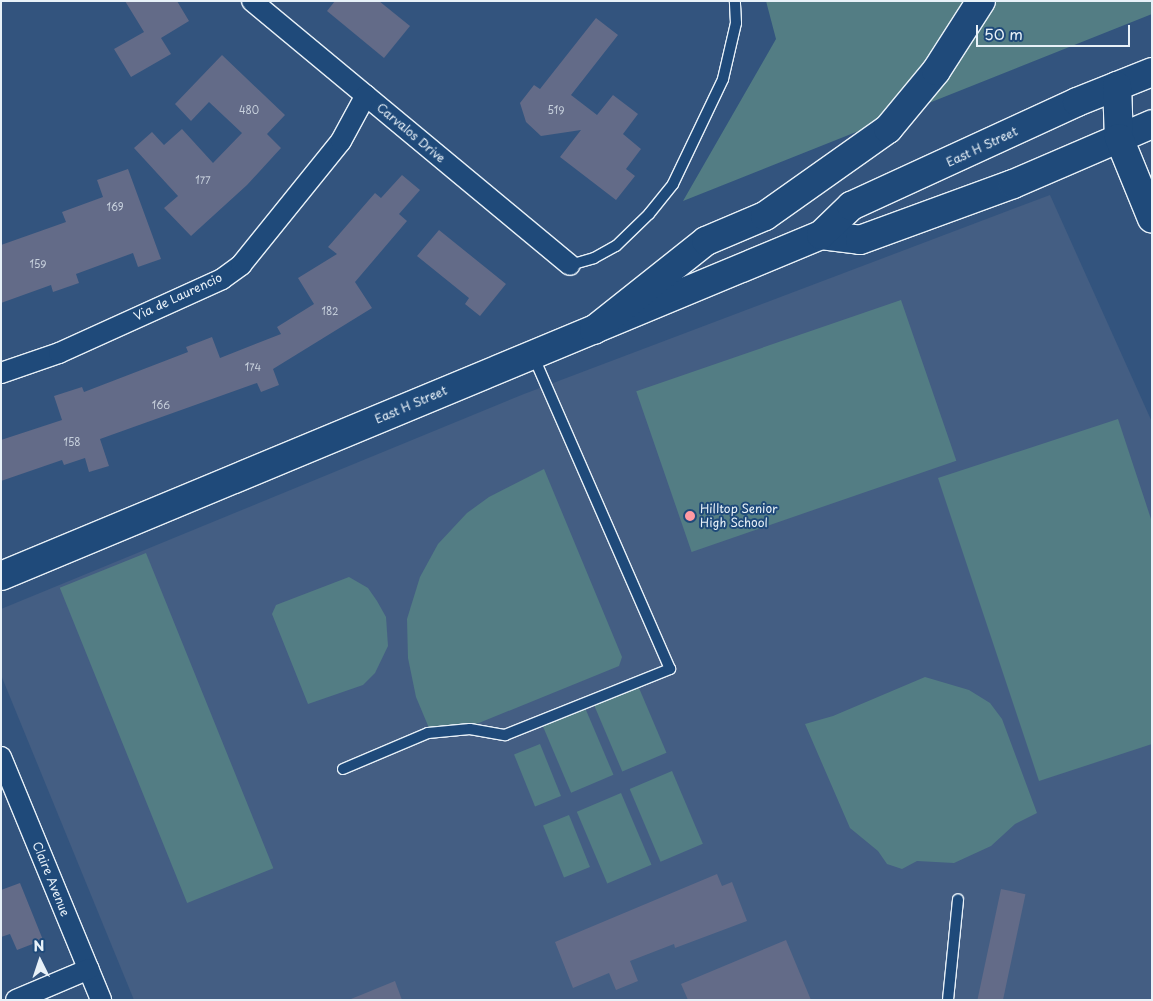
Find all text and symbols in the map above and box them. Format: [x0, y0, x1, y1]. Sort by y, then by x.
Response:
scale bar [978, 15, 1132, 47]
text: 50 m [984, 22, 1023, 45]
street label: Carvalos Drive [374, 100, 448, 166]
house number: 480 [239, 104, 259, 116]
house number: 519 [548, 104, 564, 116]
street label: East H Street [944, 124, 1020, 170]
house number: 177 [195, 174, 211, 186]
house number: 169 [106, 201, 124, 213]
house number: 159 [30, 258, 46, 270]
street label: Via de Laurencio [131, 270, 225, 324]
house number: 182 [322, 305, 338, 317]
house number: 174 [245, 361, 261, 373]
street label: East H Street [372, 383, 450, 427]
house number: 166 [152, 399, 170, 411]
house number: 158 [63, 436, 81, 448]
place label: Hilltop Senior High School [700, 502, 778, 530]
marker: Hilltop Senior High School [684, 510, 696, 522]
street label: Claire Avenue [29, 840, 73, 918]
text: N [33, 935, 45, 956]
north arrow [15, 936, 65, 986]

